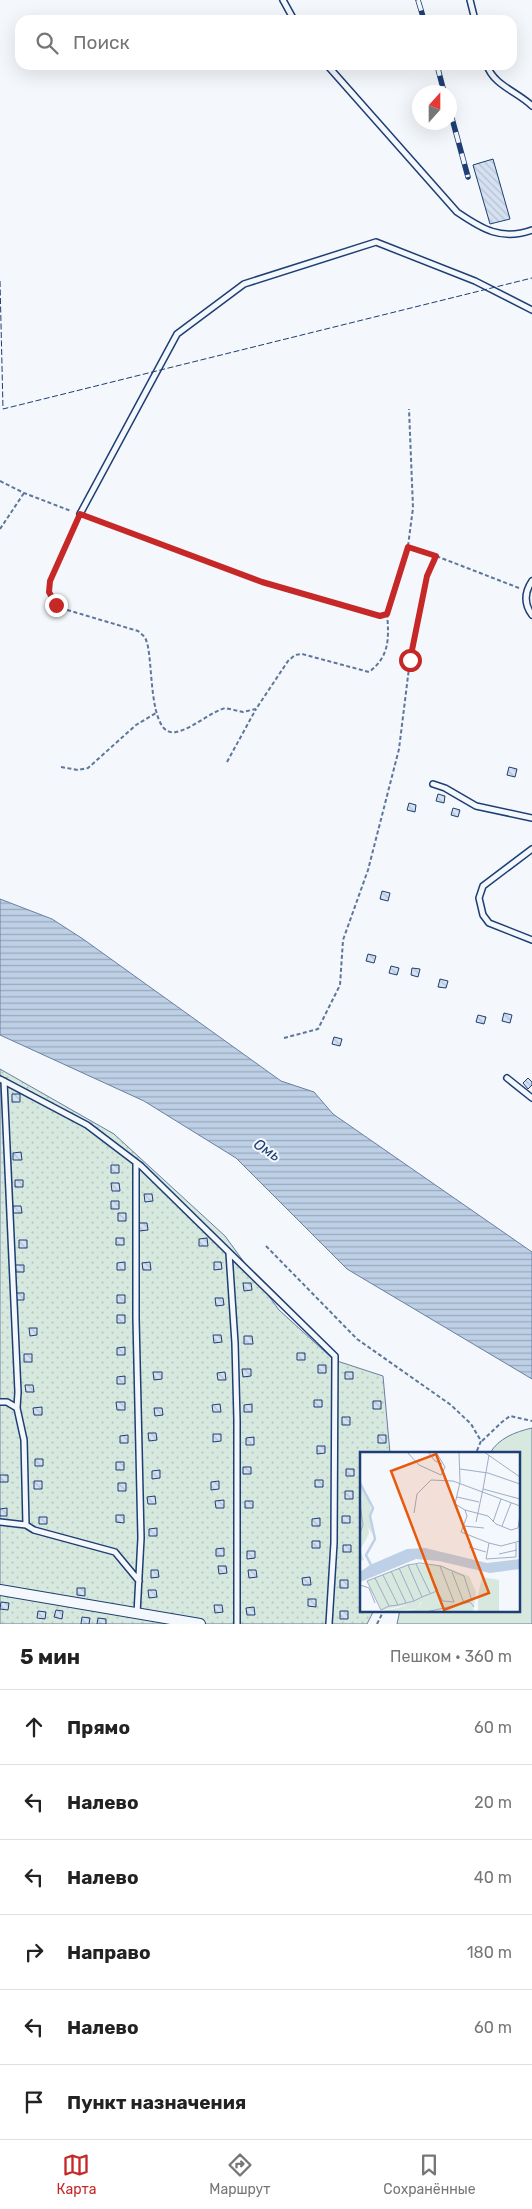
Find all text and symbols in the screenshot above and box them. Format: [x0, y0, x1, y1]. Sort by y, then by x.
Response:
search box [15, 15, 517, 70]
icon: search [33, 29, 61, 57]
text: Поиск [73, 31, 130, 54]
north arrow [412, 85, 457, 130]
route end [45, 594, 68, 617]
route start [399, 649, 422, 672]
water label: Омь [250, 1135, 284, 1165]
inset map [360, 1452, 520, 1612]
text: 5 мин [20, 1644, 80, 1669]
text: Пешком · 360 m [390, 1647, 512, 1666]
icon: ahead [20, 1713, 48, 1741]
text: Прямо [67, 1716, 130, 1739]
text: 60 m [474, 1718, 512, 1737]
icon: left [20, 1788, 48, 1816]
text: Налево [67, 1791, 139, 1814]
text: 20 m [474, 1793, 512, 1812]
icon: left [20, 1863, 48, 1891]
text: Налево [67, 1866, 139, 1889]
text: 40 m [474, 1868, 512, 1887]
icon: right [20, 1938, 48, 1966]
text: Направо [67, 1941, 151, 1964]
text: 180 m [467, 1943, 512, 1962]
icon: left [20, 2013, 48, 2041]
text: Налево [67, 2016, 139, 2039]
text: 60 m [474, 2018, 512, 2037]
icon: arrive [20, 2088, 48, 2116]
text: Пункт назначения [67, 2091, 246, 2114]
tab: Карта [56, 2151, 96, 2198]
tab: Маршрут [209, 2151, 270, 2198]
tab: Сохранённые [383, 2151, 476, 2198]

